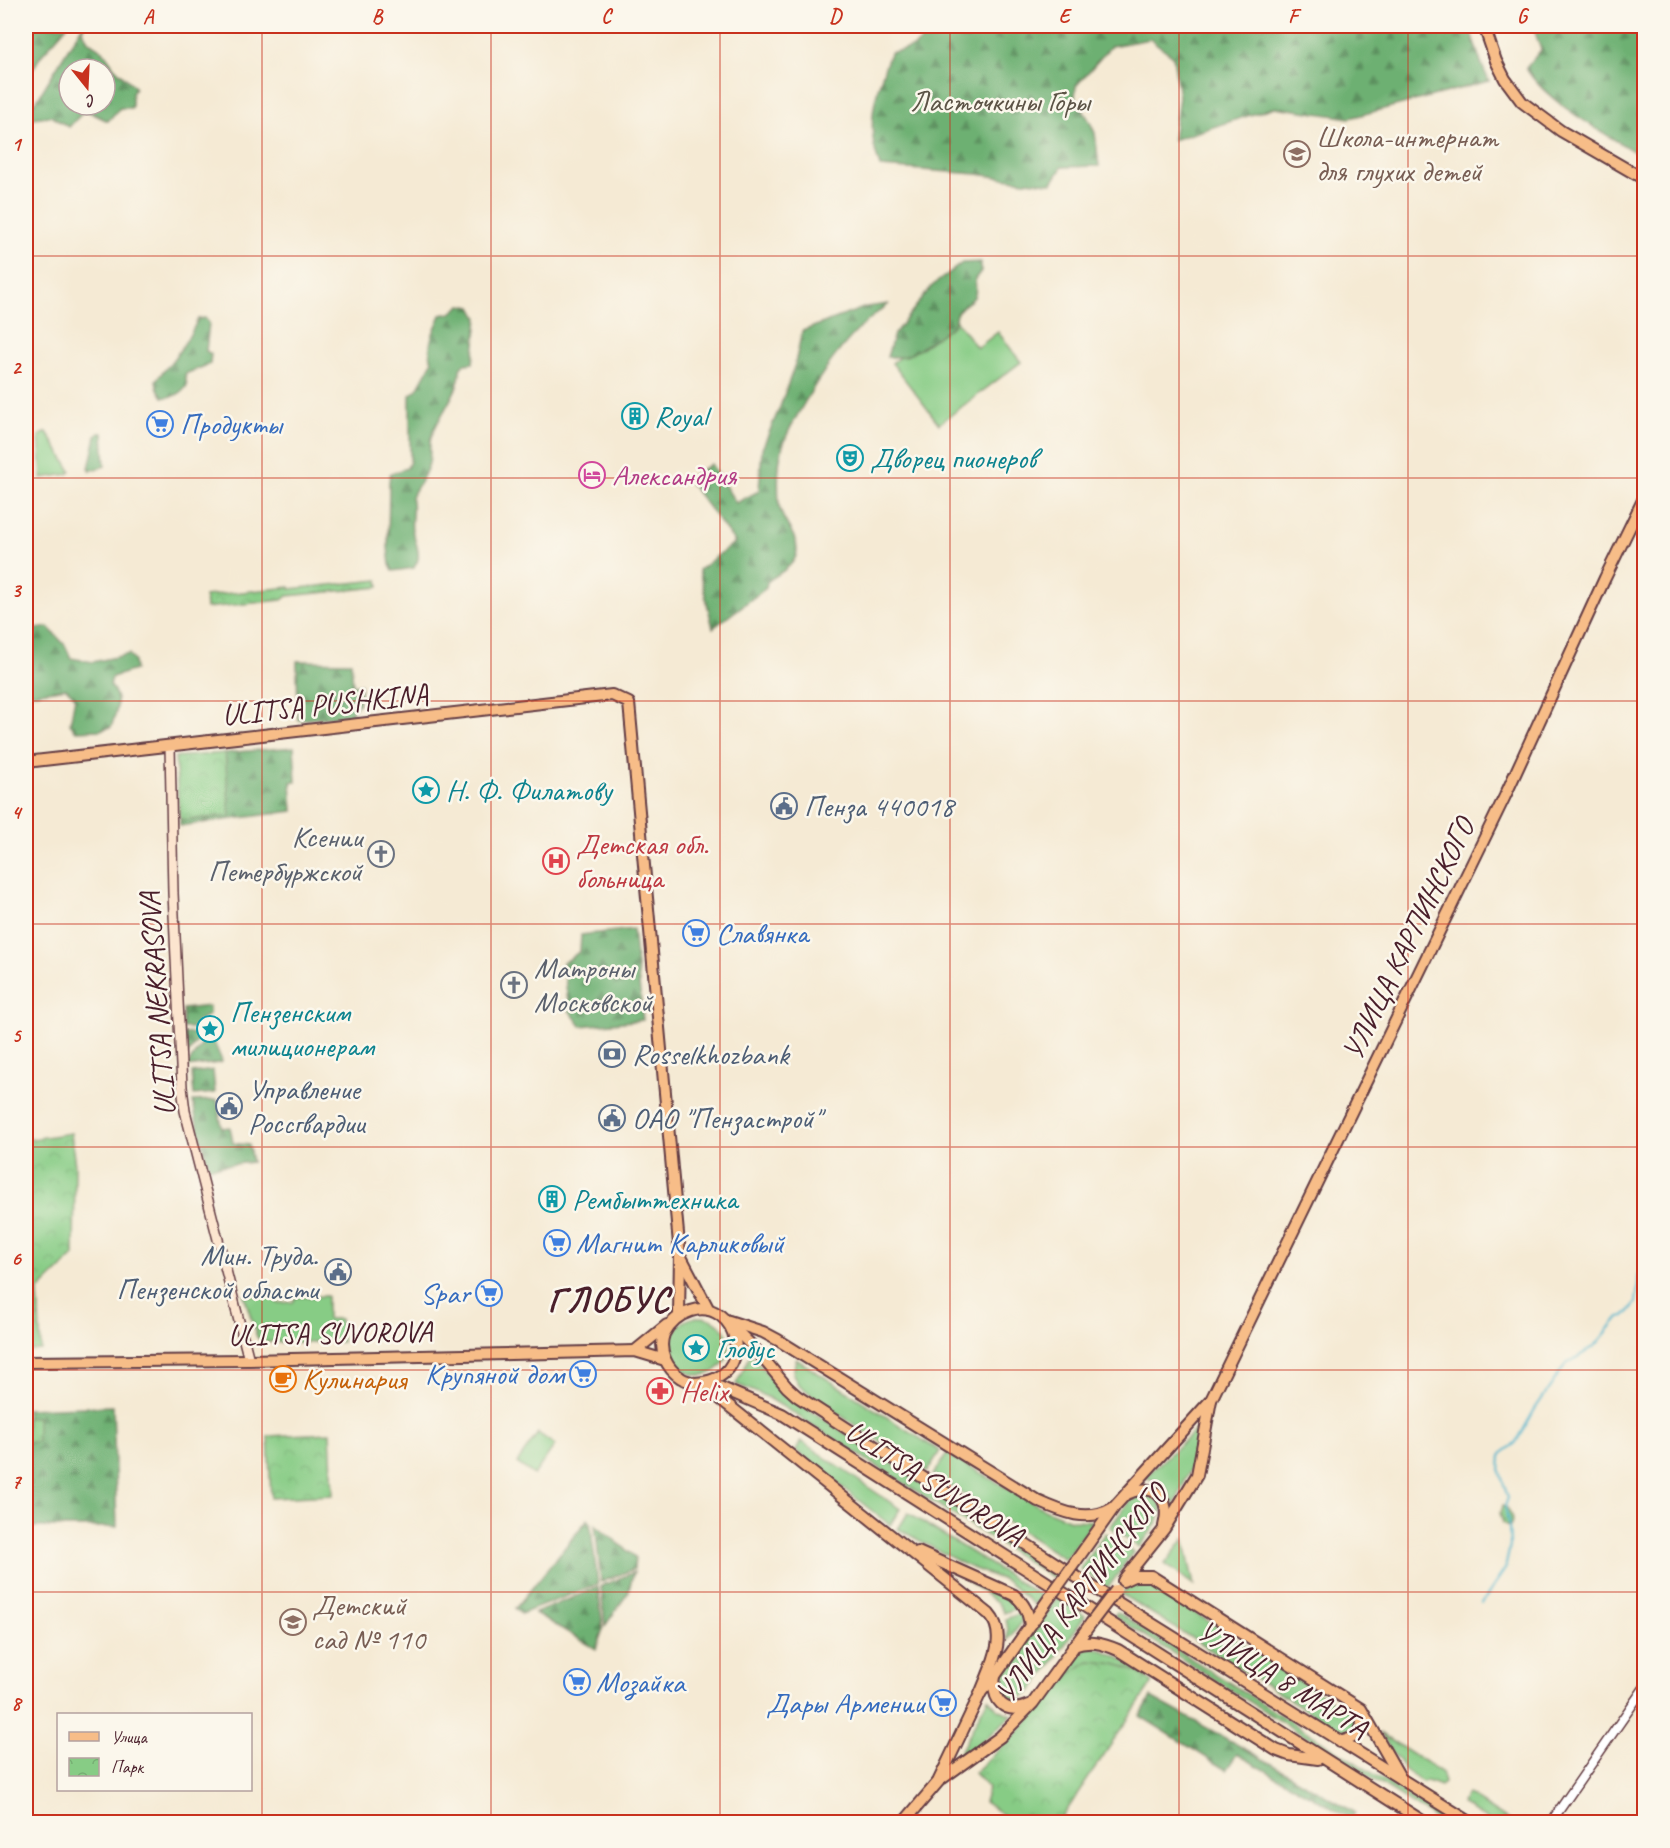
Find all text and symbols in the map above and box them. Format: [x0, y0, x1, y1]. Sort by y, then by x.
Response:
text: A [143, 4, 155, 29]
text: B [372, 4, 384, 29]
text: C [601, 4, 613, 29]
text: D [829, 4, 843, 29]
text: E [1059, 4, 1073, 29]
text: F [1288, 4, 1302, 29]
text: G [1517, 4, 1530, 29]
north arrow [57, 57, 117, 117]
park label: Ласточкины Горы [910, 82, 1092, 120]
text: С [82, 90, 98, 112]
place label: Школа-интернат для глухих детей [1316, 118, 1500, 190]
text: 1 [12, 132, 23, 157]
school or university icon: Школа-интернат для глухих детей [1282, 139, 1312, 169]
text: 2 [12, 355, 23, 380]
place label: Royal [654, 397, 712, 435]
building icon: Royal [620, 401, 650, 431]
place label: Продукты [180, 405, 284, 443]
supermarket icon: Продукты [145, 409, 175, 439]
place label: Дворец пионеров [870, 439, 1043, 477]
theatre icon: Дворец пионеров [835, 443, 865, 473]
place label: Александрия [612, 456, 737, 494]
hotel icon: Александрия [577, 460, 607, 490]
text: 3 [12, 578, 23, 603]
street label: ULITSA PUSHKINA [220, 674, 431, 734]
place label: Н. Ф. Филатову [446, 771, 614, 809]
place icon: Н. Ф. Филатову [411, 775, 441, 805]
place label: Пенза 440018 [804, 787, 956, 825]
public building icon: Пенза 440018 [769, 791, 799, 821]
text: 4 [12, 800, 24, 825]
street label: УЛИЦА КАРПИНСКОГО [1333, 809, 1484, 1066]
place label: Ксении Петербуржской [208, 818, 364, 890]
place label: Детская обл. больница [576, 825, 709, 897]
church icon: Ксении Петербуржской [366, 839, 396, 869]
hospital icon: Детская обл. больница [541, 846, 571, 876]
street label: ULITSA NEKRASOVA [130, 889, 184, 1117]
place label: Славянка [716, 914, 811, 952]
supermarket icon: Славянка [681, 918, 711, 948]
place label: Матроны Московской [534, 949, 654, 1021]
church icon: Матроны Московской [499, 970, 529, 1000]
place label: Пензенским милиционерам [230, 993, 376, 1065]
place icon: Пензенским милиционерам [195, 1014, 225, 1044]
text: 5 [12, 1023, 23, 1048]
place label: Rosselkhozbank [632, 1035, 791, 1073]
bank icon: Rosselkhozbank [597, 1039, 627, 1069]
place label: Управление Россгвардии [248, 1070, 367, 1142]
public building icon: Управление Россгвардии [214, 1091, 244, 1121]
place label: ОАО "Пензастрой" [632, 1099, 827, 1137]
public building icon: ОАО "Пензастрой" [597, 1103, 627, 1133]
place label: Рембыттехника [572, 1180, 740, 1218]
building icon: Рембыттехника [537, 1184, 567, 1214]
place label: Магнит Карликовый [576, 1224, 785, 1262]
supermarket icon: Магнит Карликовый [542, 1228, 572, 1258]
place label: Мин. Труда. Пензенской области [116, 1236, 320, 1308]
text: 6 [11, 1246, 22, 1271]
public building icon: Мин. Труда. Пензенской области [323, 1257, 353, 1287]
place label: Spar [420, 1274, 472, 1312]
district label: ГЛОБУС [547, 1276, 673, 1322]
supermarket icon: Spar [474, 1278, 504, 1308]
street label: ULITSA SUVOROVA [228, 1312, 434, 1354]
place label: Глобус [716, 1329, 775, 1367]
place icon: Глобус [681, 1333, 711, 1363]
place label: Крупяной дом [425, 1355, 567, 1393]
supermarket icon: Крупяной дом [568, 1359, 598, 1389]
place label: Кулинария [302, 1360, 409, 1398]
cafe icon: Кулинария [268, 1364, 298, 1394]
place label: Helix [680, 1372, 731, 1410]
pharmacy icon: Helix [645, 1376, 675, 1406]
street label: ULITSA SUVOROVA [839, 1411, 1033, 1556]
text: 7 [12, 1469, 23, 1494]
street label: УЛИЦА КАРПИНСКОГО [986, 1474, 1177, 1710]
place label: Детский сад № 110 [312, 1586, 428, 1658]
school or university icon: Детский сад № 110 [278, 1607, 308, 1637]
street label: УЛИЦА 8 МАРТА [1191, 1611, 1376, 1747]
place label: Мозайка [596, 1663, 687, 1701]
supermarket icon: Мозайка [562, 1667, 592, 1697]
place label: Дары Армении [766, 1684, 926, 1722]
supermarket icon: Дары Армении [928, 1688, 958, 1718]
text: 8 [12, 1691, 24, 1716]
legend [57, 1713, 252, 1791]
text: Улица [111, 1726, 148, 1748]
text: Парк [111, 1756, 145, 1778]

